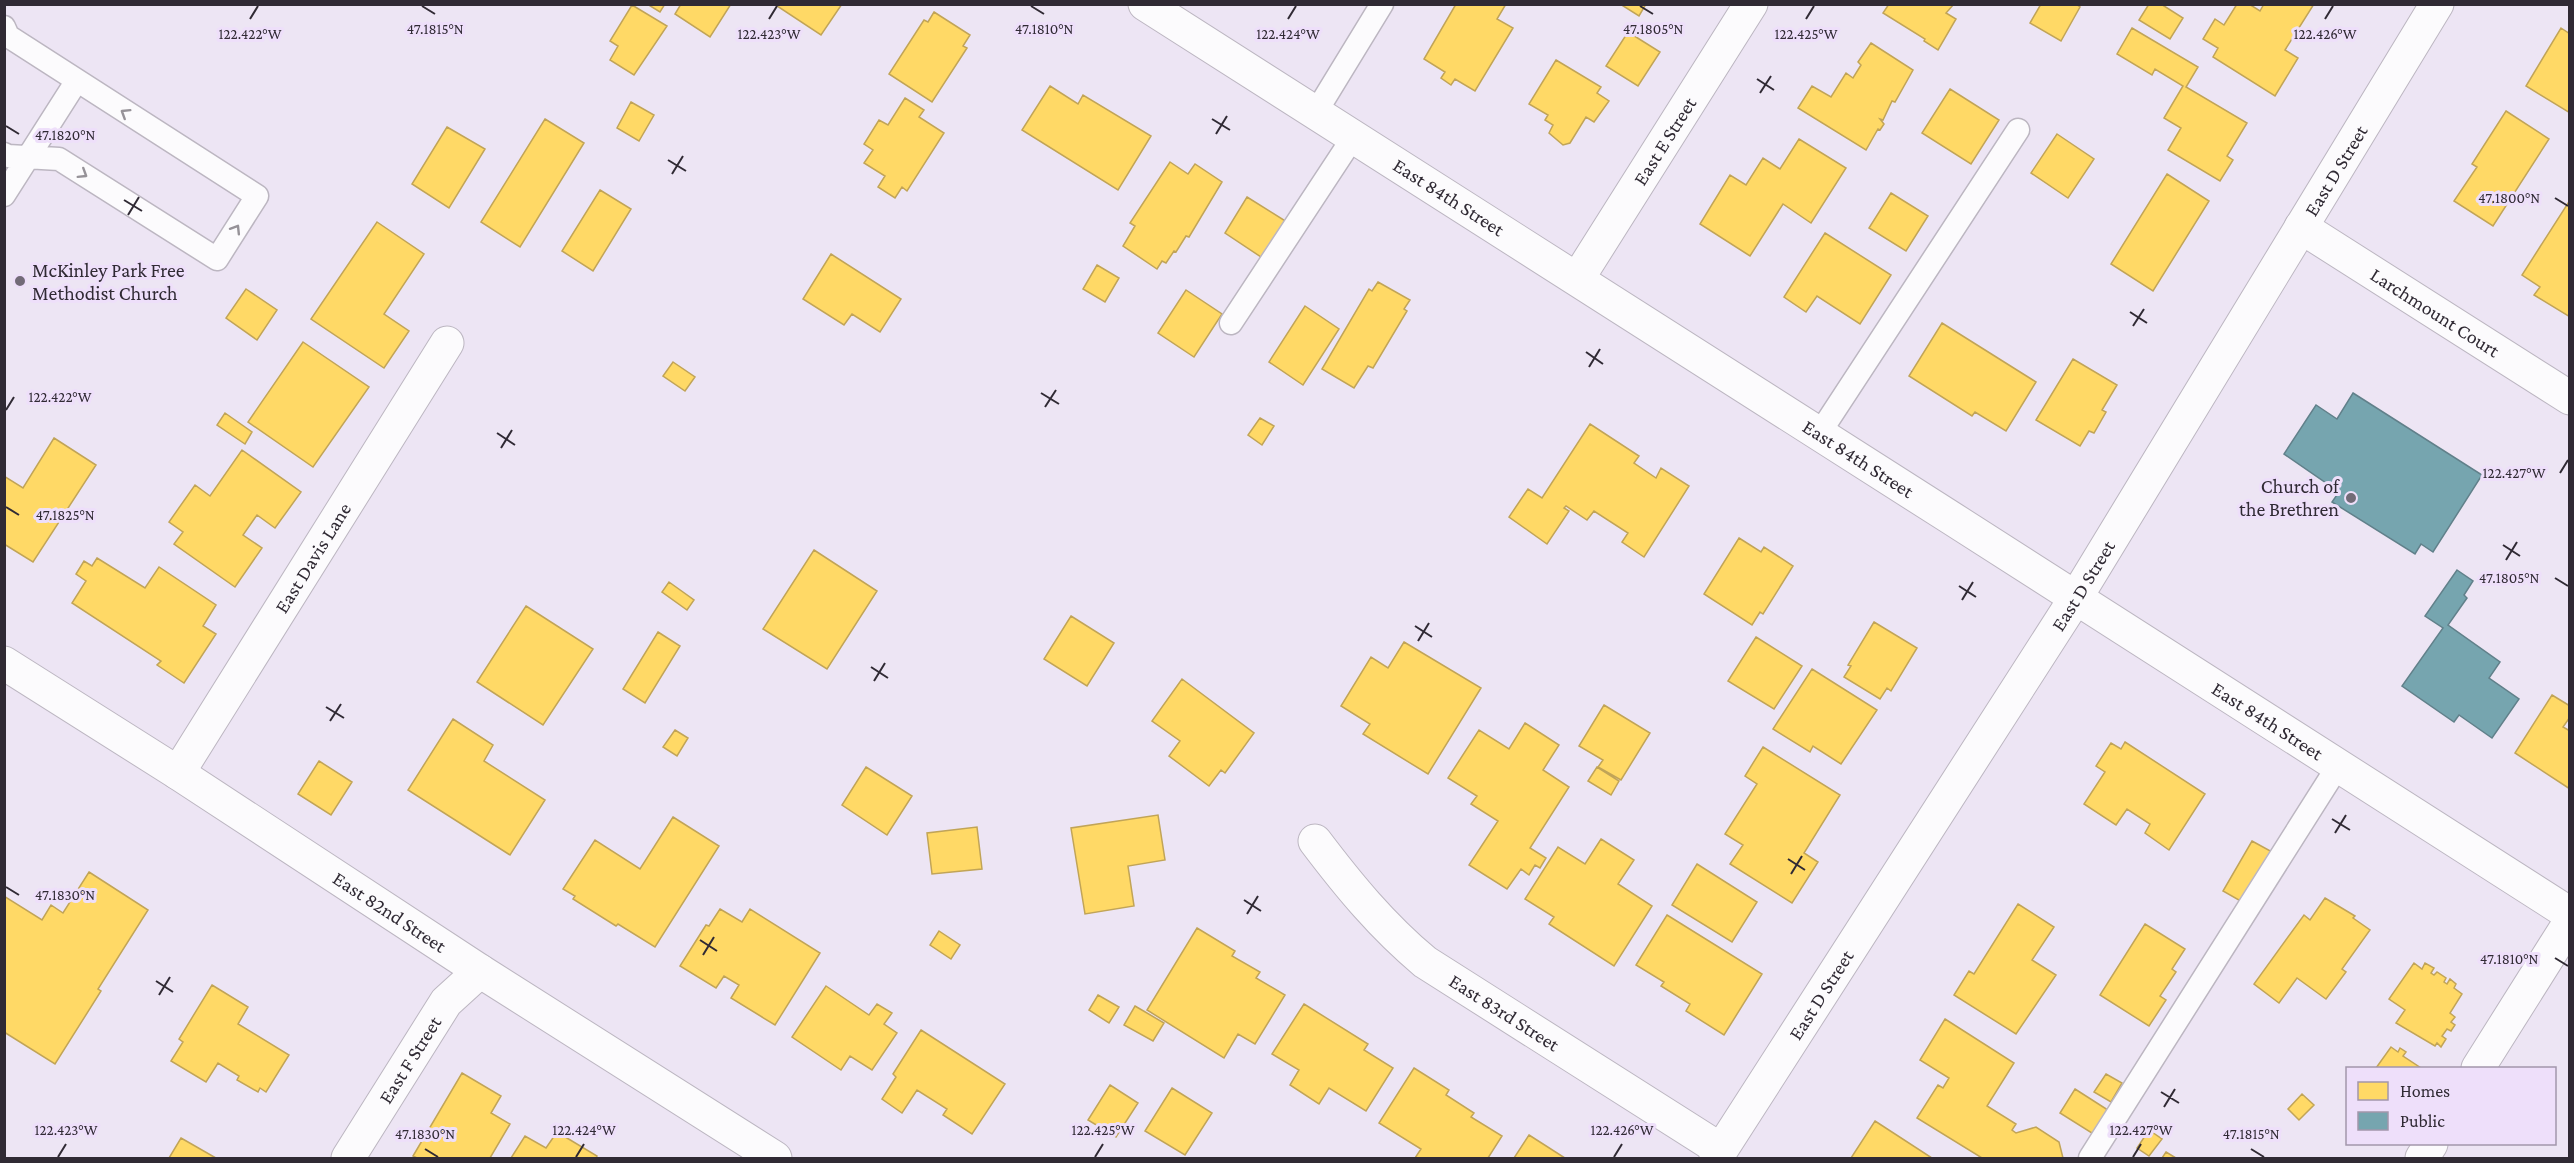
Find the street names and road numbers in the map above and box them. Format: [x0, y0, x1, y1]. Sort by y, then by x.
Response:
street label: East E Street [1629, 93, 1701, 189]
street label: East D Street [2300, 121, 2372, 220]
street label: East 84th Street [1389, 153, 1509, 241]
street label: Larchmount Court [2367, 263, 2504, 362]
street label: East 84th Street [1799, 415, 1918, 502]
street label: East Davis Lane [270, 498, 355, 617]
street label: East D Street [2047, 536, 2119, 635]
street label: East 84th Street [2208, 677, 2328, 765]
street label: East 82nd Street [329, 867, 451, 957]
street label: East D Street [1784, 945, 1858, 1044]
street label: East 83rd Street [1445, 969, 1564, 1056]
street label: East F Street [374, 1012, 446, 1107]

